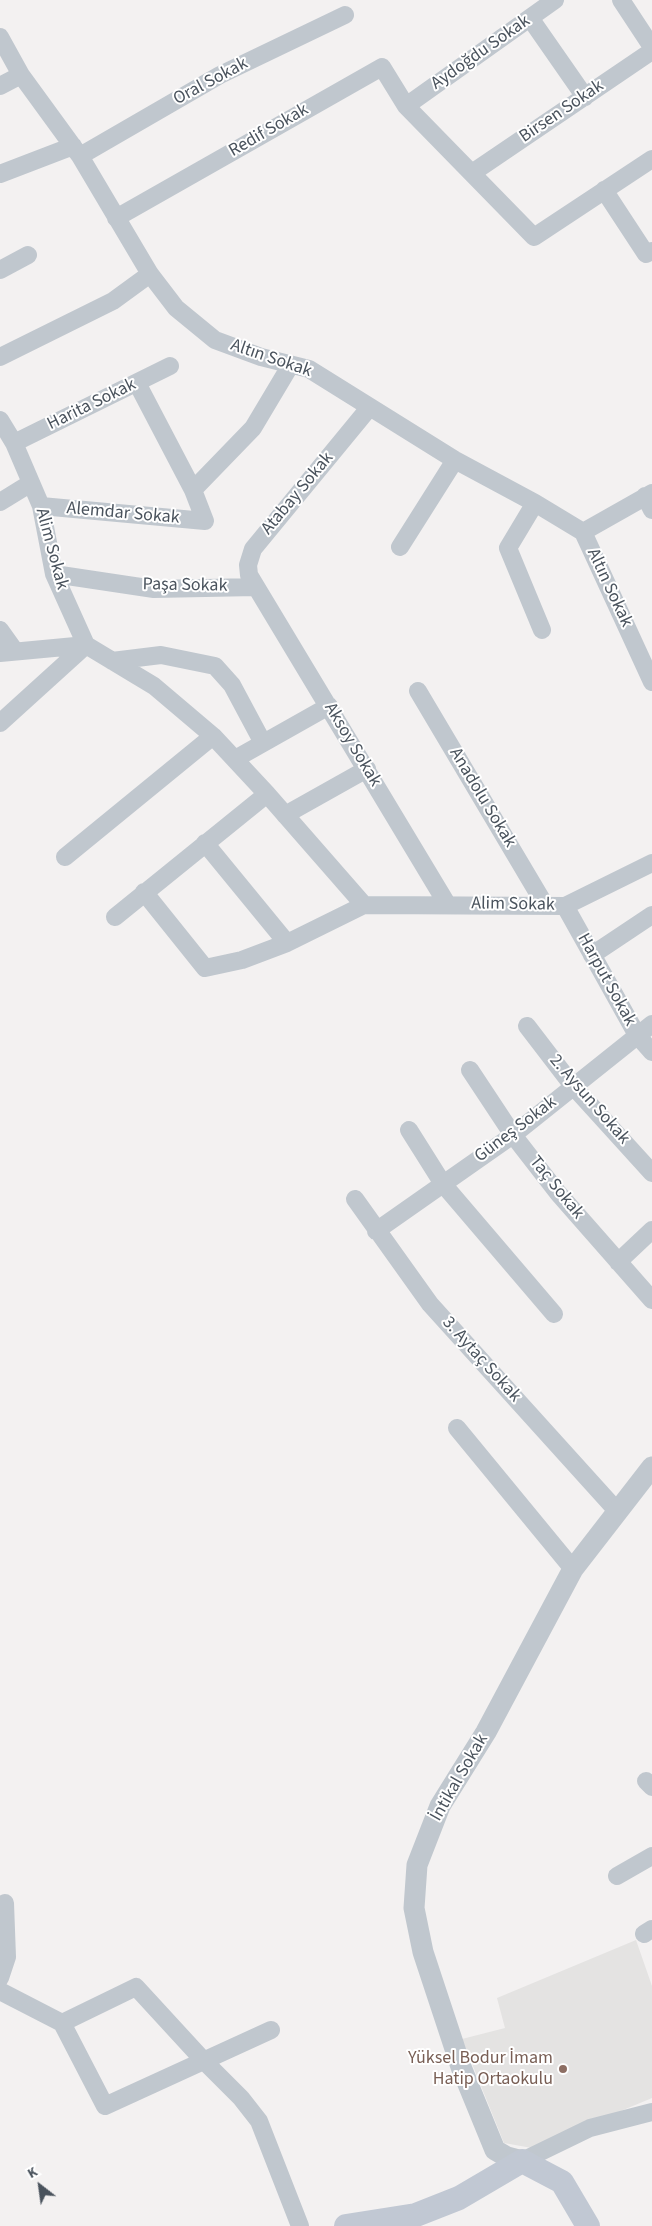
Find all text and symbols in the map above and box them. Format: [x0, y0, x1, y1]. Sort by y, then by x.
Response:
street label: Aydoğdu Sokak [427, 11, 535, 95]
street label: Oral Sokak [170, 53, 252, 111]
street label: Birsen Sokak [516, 76, 608, 148]
street label: Redif Sokak [225, 100, 313, 162]
street label: Altın Sokak [228, 335, 314, 383]
street label: Harita Sokak [44, 374, 140, 436]
street label: Atabay Sokak [257, 448, 339, 540]
street label: Alemdar Sokak [66, 498, 180, 530]
street label: Alim Sokak [30, 506, 72, 592]
street label: Altın Sokak [581, 545, 637, 631]
street label: Paşa Sokak [142, 574, 228, 598]
street label: Aksoy Sokak [319, 699, 385, 791]
street label: Anadolu Sokak [444, 744, 520, 852]
street label: Alim Sokak [471, 893, 555, 917]
street label: Harput Sokak [572, 930, 640, 1030]
street label: 2. Aysun Sokak [544, 1051, 634, 1149]
street label: Güneş Sokak [471, 1092, 561, 1168]
street label: Taç Sokak [524, 1152, 588, 1224]
street label: 3. Aytaç Sokak [437, 1313, 525, 1407]
street label: İntikal Sokak [426, 1731, 494, 1825]
place label: Yüksel Bodur İmam Hatip Ortaokulu [408, 2048, 553, 2090]
marker: Yüksel Bodur İmam Hatip Ortaokulu [557, 2063, 569, 2075]
north arrow [15, 2161, 65, 2211]
text: K [24, 2162, 41, 2184]

